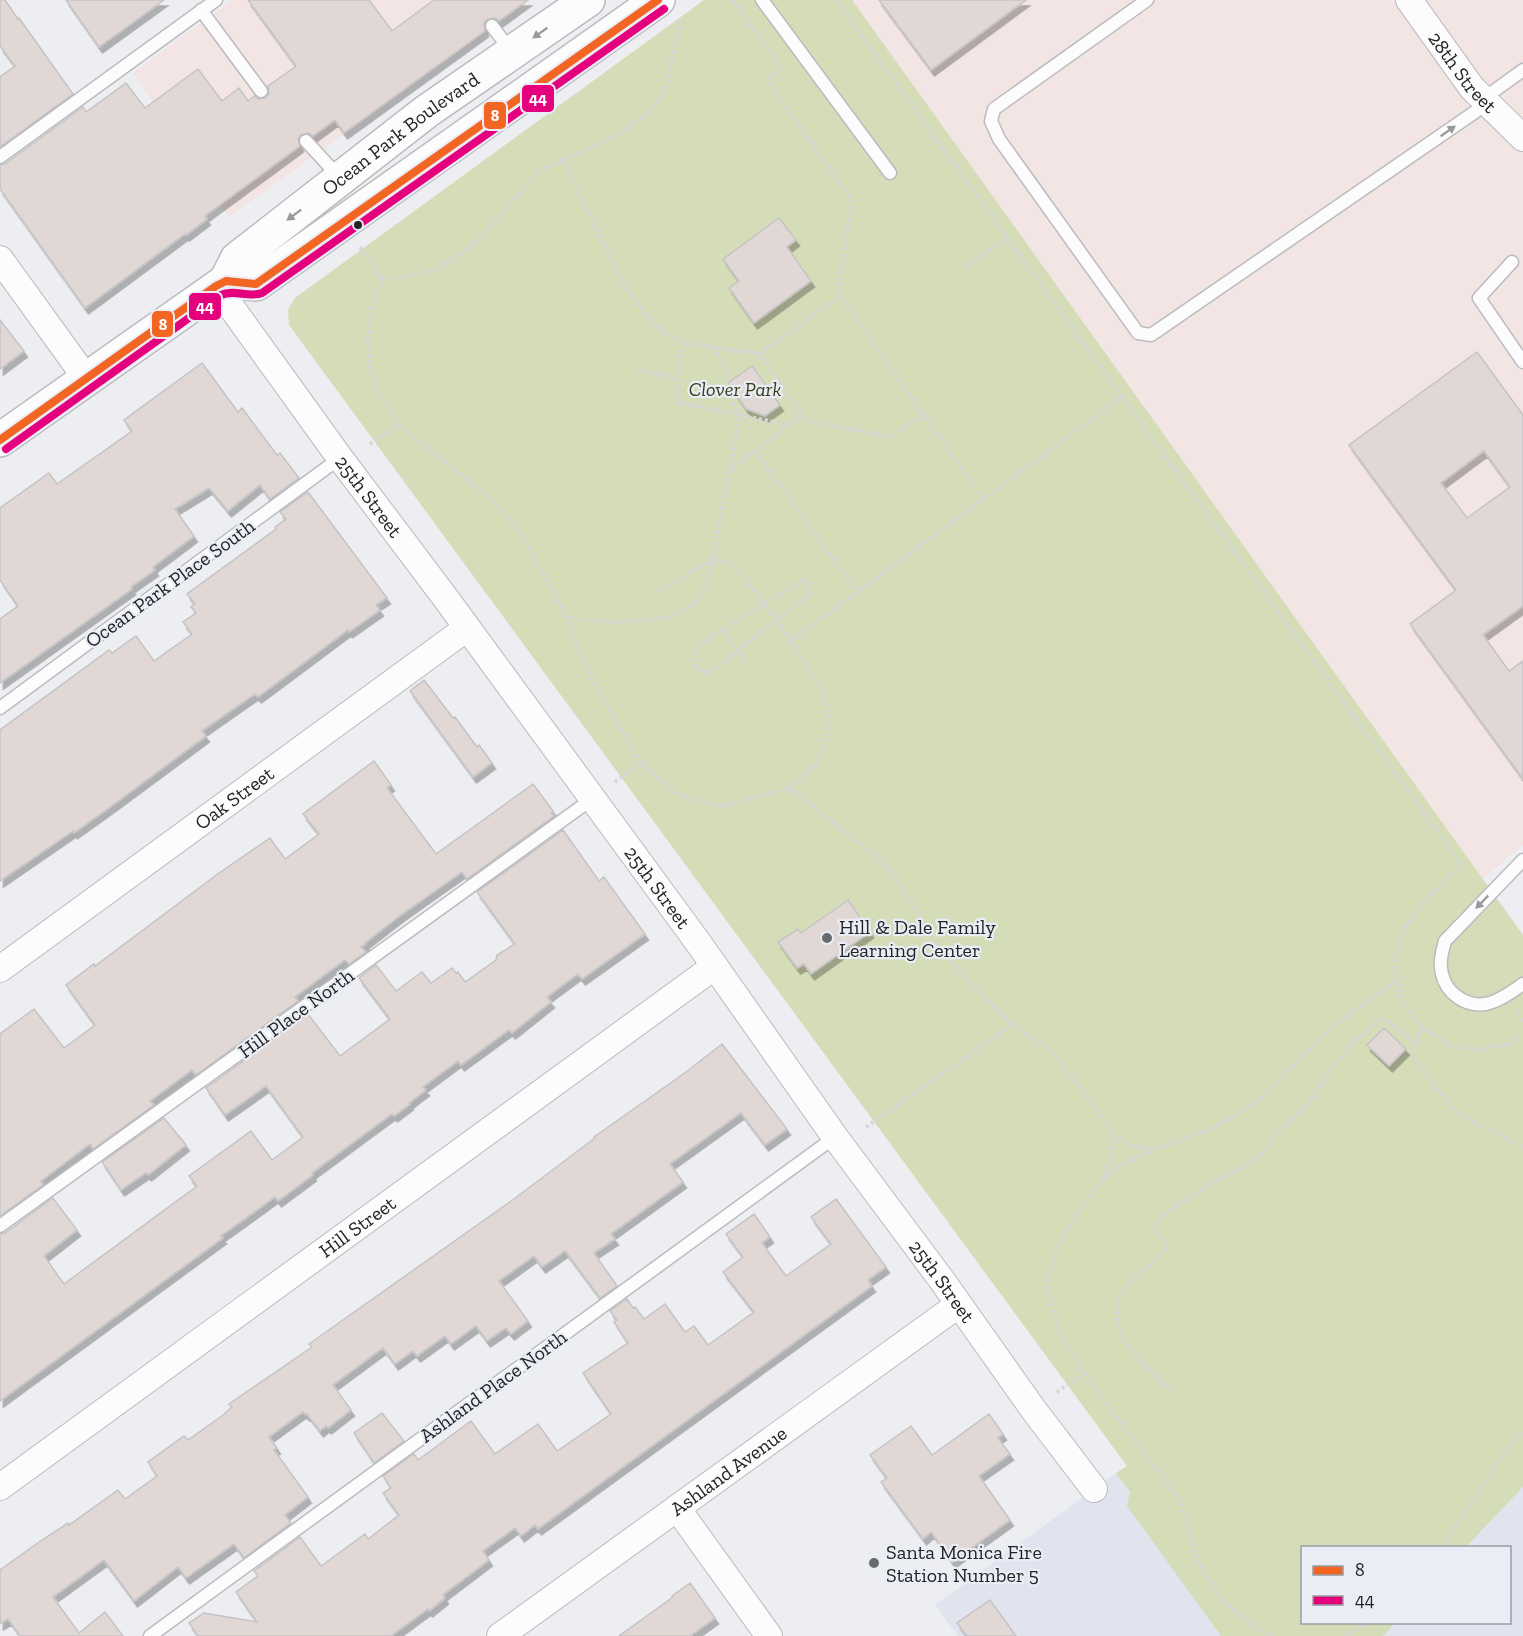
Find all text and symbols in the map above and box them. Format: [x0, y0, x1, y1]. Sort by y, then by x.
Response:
one-way arrow [532, 27, 548, 38]
street label: 28th Street [1423, 27, 1502, 118]
street label: Ocean Park Boulevard [317, 67, 484, 200]
line badge: 44 [521, 84, 555, 113]
text: 44 [529, 89, 547, 108]
line badge: 8 [483, 101, 507, 130]
text: 8 [491, 106, 500, 125]
one-way arrow [1440, 125, 1456, 137]
one-way arrow [287, 209, 303, 221]
unlabelled marker [352, 219, 364, 231]
line badge: 44 [188, 292, 222, 321]
text: 44 [196, 297, 214, 316]
line badge: 8 [151, 310, 174, 338]
text: 8 [159, 315, 168, 334]
park label: Clover Park [689, 377, 781, 401]
street label: 25th Street [330, 451, 408, 542]
street label: Ocean Park Place South [81, 513, 260, 653]
street label: Oak Street [190, 761, 279, 835]
street label: 25th Street [619, 841, 696, 934]
one-way arrow [1476, 894, 1490, 908]
place label: Hill & Dale Family Learning Center [839, 915, 996, 962]
marker: Hill & Dale Family Learning Center [820, 931, 834, 945]
street label: Hill Place North [233, 963, 359, 1063]
street label: Hill Street [314, 1191, 401, 1263]
street label: 25th Street [904, 1235, 980, 1328]
street label: Ashland Place North [415, 1324, 572, 1447]
street label: Ashland Avenue [666, 1421, 791, 1521]
place label: Santa Monica Fire Station Number 5 [886, 1540, 1042, 1587]
legend [1301, 1546, 1511, 1624]
marker: Santa Monica Fire Station Number 5 [867, 1556, 881, 1570]
text: 8 [1355, 1559, 1365, 1581]
text: 44 [1355, 1589, 1375, 1611]

